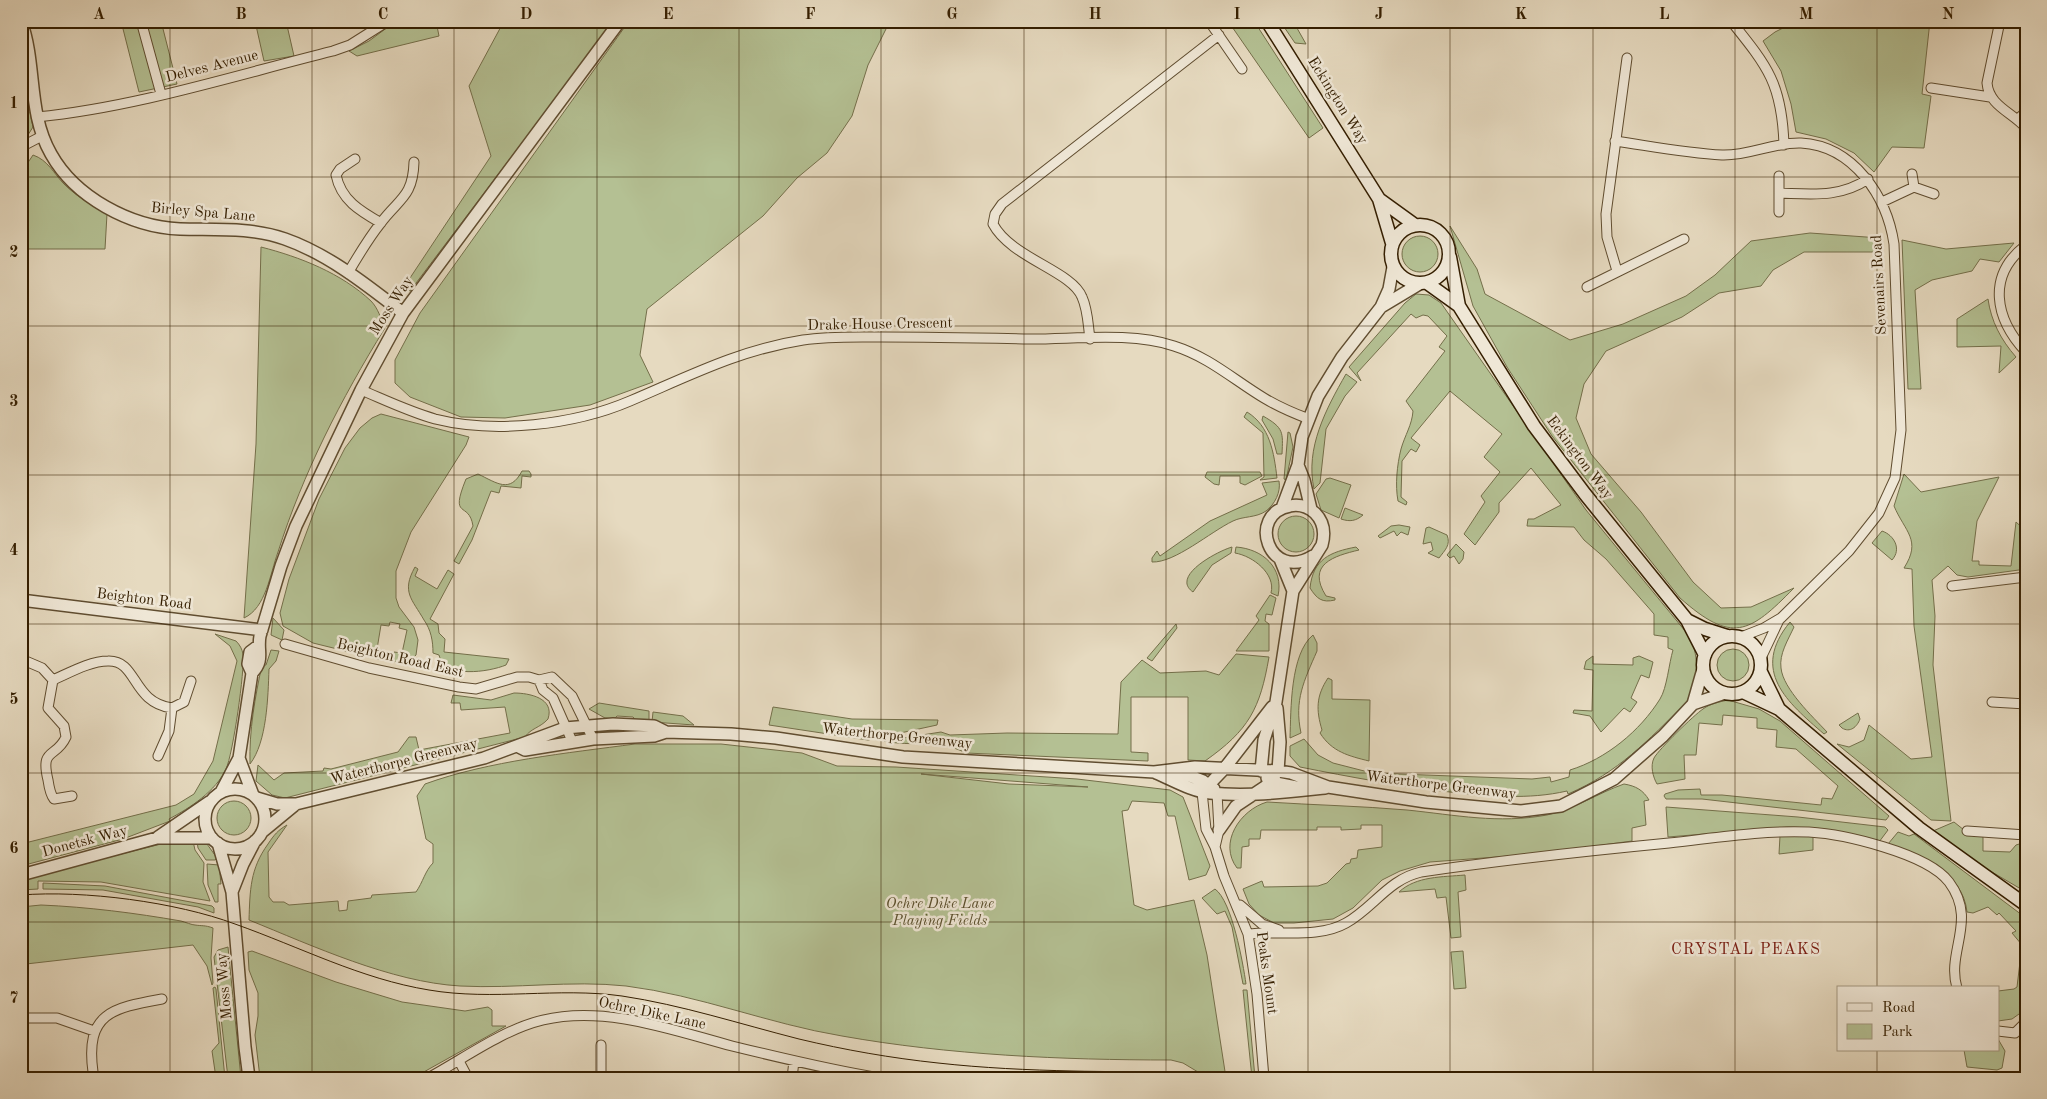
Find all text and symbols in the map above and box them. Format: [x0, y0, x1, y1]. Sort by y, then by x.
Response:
text: A [93, 7, 105, 23]
text: B [235, 7, 247, 23]
text: C [378, 7, 388, 23]
text: D [520, 7, 532, 23]
text: E [662, 7, 674, 23]
text: F [805, 7, 816, 23]
text: G [946, 7, 958, 23]
text: H [1088, 7, 1102, 23]
text: I [1233, 7, 1241, 23]
text: J [1375, 7, 1384, 23]
text: K [1515, 7, 1527, 23]
text: L [1659, 7, 1670, 23]
text: M [1799, 7, 1813, 23]
text: N [1942, 7, 1955, 23]
street label: Delves Avenue [164, 48, 260, 86]
street label: Eckington Way [1304, 55, 1370, 147]
text: 1 [9, 96, 19, 112]
street label: Birley Spa Lane [150, 201, 256, 225]
street label: Sevenairs Road [1870, 234, 1890, 335]
text: 2 [9, 245, 19, 261]
street label: Moss Way [367, 274, 417, 338]
street label: Drake House Crescent [807, 316, 953, 334]
text: 3 [9, 394, 19, 410]
street label: Eckington Way [1543, 414, 1615, 502]
text: 4 [9, 543, 19, 559]
street label: Beighton Road [95, 587, 193, 613]
street label: Beighton Road East [335, 637, 465, 681]
text: 5 [9, 692, 19, 708]
street label: Waterthorpe Greenway [821, 722, 973, 752]
street label: Waterthorpe Greenway [329, 736, 479, 788]
street label: Waterthorpe Greenway [1365, 769, 1517, 803]
street label: Donetsk Way [41, 823, 129, 861]
text: 6 [9, 841, 19, 857]
park label: Ochre Dike Lane Playing Fields [886, 897, 994, 929]
street label: Peaks Mount [1253, 931, 1279, 1015]
district label: CRYSTAL PEAKS [1671, 942, 1821, 958]
street label: Moss Way [215, 952, 235, 1020]
legend [1837, 986, 2000, 1052]
text: 7 [9, 991, 19, 1007]
street label: Ochre Dike Lane [597, 995, 707, 1033]
text: Road [1882, 1001, 1916, 1016]
text: Park [1882, 1025, 1913, 1040]

